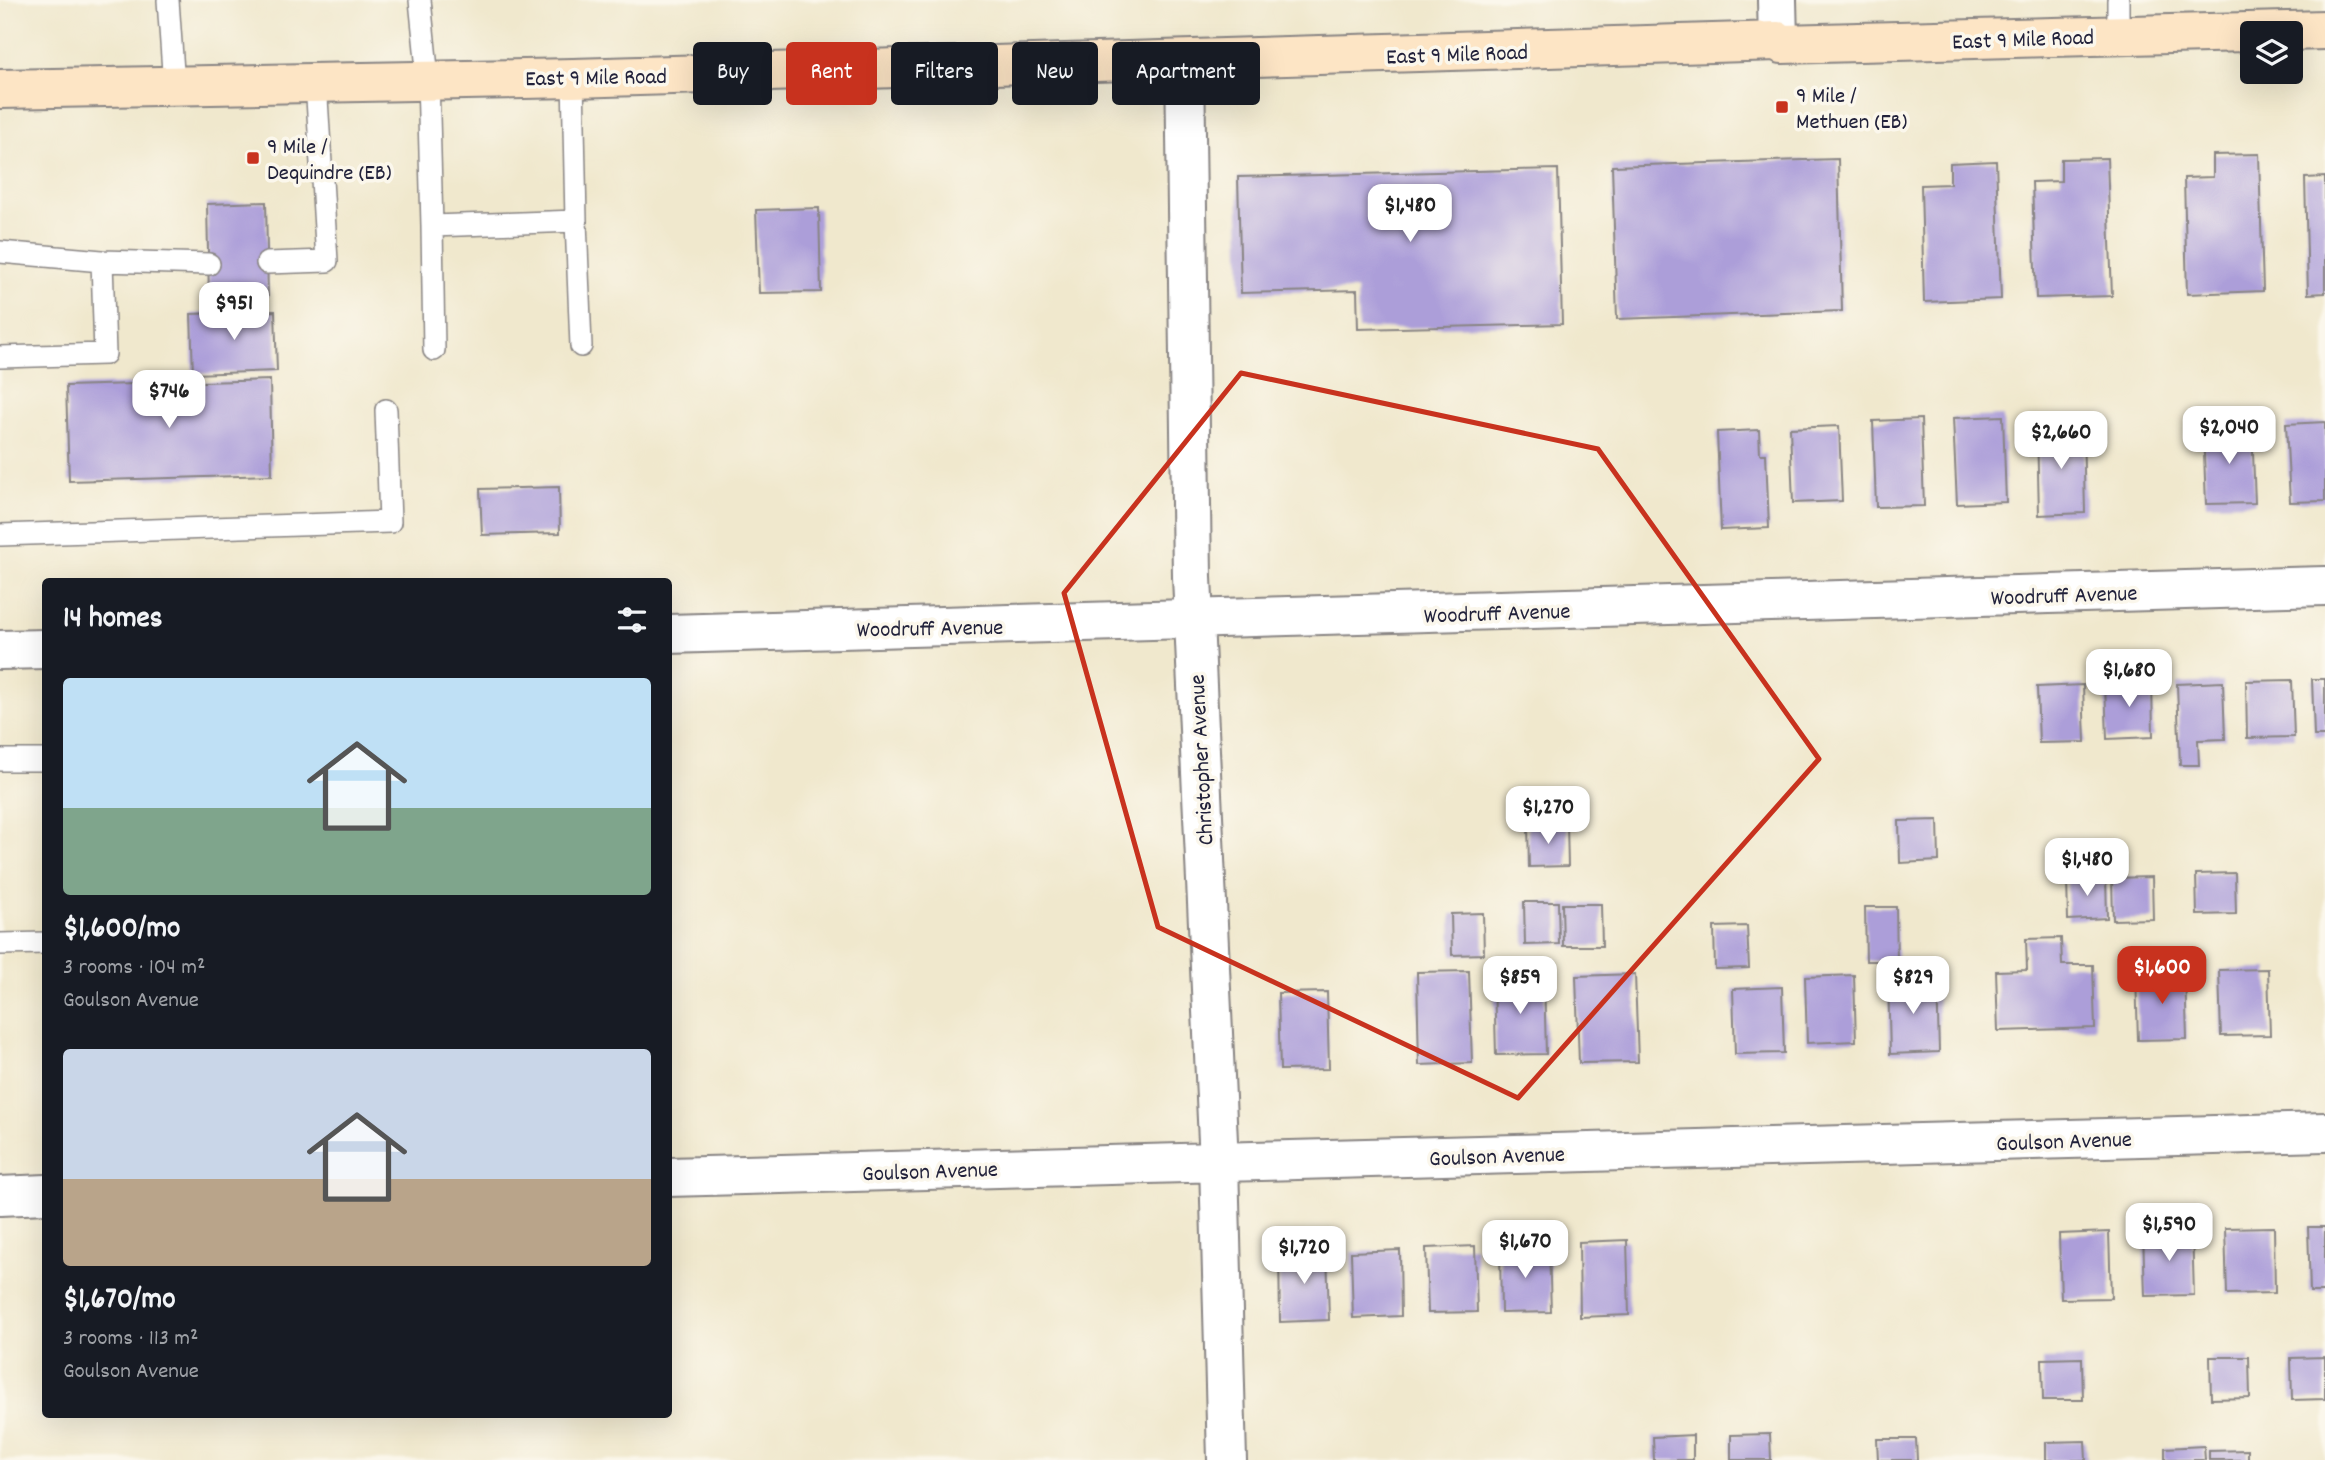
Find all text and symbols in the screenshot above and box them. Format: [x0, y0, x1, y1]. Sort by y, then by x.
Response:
map controls [2240, 21, 2303, 84]
button: layers [2240, 21, 2303, 84]
street label: East 9 Mile Road [1952, 23, 2095, 60]
street label: East 9 Mile Road [1386, 38, 1529, 75]
chip: Buy [693, 42, 772, 105]
chip: Rent [786, 42, 877, 105]
chip: Filters [891, 42, 998, 105]
chip: New [1012, 42, 1098, 105]
chip: Apartment [1112, 42, 1260, 105]
street label: East 9 Mile Road [525, 62, 667, 97]
place label: 9 Mile / Methuen (EB) [1796, 81, 1908, 140]
marker: 9 Mile / Methuen (EB) [1774, 99, 1790, 115]
place label: 9 Mile / Dequindre (EB) [267, 132, 392, 191]
marker: 9 Mile / Dequindre (EB) [245, 150, 261, 166]
pin: $1,480 [1353, 184, 1467, 244]
text: $1,480 [1384, 190, 1436, 223]
pin: $951 [193, 282, 275, 342]
text: $951 [215, 288, 253, 321]
pin: $746 [128, 370, 210, 430]
text: $746 [148, 376, 190, 409]
pin: $2,040 [2172, 406, 2286, 466]
pin: $2,660 [2004, 412, 2118, 471]
text: $2,040 [2199, 412, 2259, 445]
text: $2,660 [2030, 417, 2092, 450]
street label: Woodruff Avenue [1990, 578, 2138, 617]
street label: Woodruff Avenue [1423, 596, 1571, 635]
text: 14 homes [63, 599, 162, 642]
icon: filters [613, 601, 651, 639]
street label: Woodruff Avenue [856, 613, 1004, 648]
pin: $1,680 [2072, 650, 2186, 709]
text: $1,680 [2102, 655, 2156, 688]
street label: Christopher Avenue [1183, 674, 1224, 846]
icon: home [294, 723, 420, 849]
pin: $1,270 [1491, 786, 1605, 846]
text: $1,270 [1522, 792, 1574, 825]
pin: $1,480 [2030, 838, 2144, 898]
text: $1,480 [2061, 844, 2113, 877]
text: $1,600/mo [63, 909, 180, 952]
pin: $1,600 [2105, 946, 2219, 1006]
text: 3 rooms · 104 m² [63, 952, 205, 985]
text: $1,600 [2133, 952, 2191, 985]
pin: $859 [1479, 956, 1561, 1016]
pin: $829 [1872, 956, 1954, 1016]
text: $859 [1499, 962, 1541, 995]
text: $829 [1892, 962, 1934, 995]
text: Goulson Avenue [63, 985, 199, 1018]
icon: home [294, 1094, 420, 1220]
street label: Goulson Avenue [1996, 1125, 2133, 1162]
street label: Goulson Avenue [1429, 1140, 1566, 1177]
street label: Goulson Avenue [862, 1155, 999, 1192]
pin: $1,590 [2112, 1204, 2226, 1263]
text: $1,590 [2142, 1209, 2196, 1242]
pin: $1,670 [1468, 1220, 1582, 1280]
pin: $1,720 [1247, 1226, 1361, 1286]
text: $1,670 [1498, 1226, 1552, 1259]
text: $1,720 [1278, 1232, 1330, 1265]
text: $1,670/mo [63, 1280, 176, 1323]
text: 3 rooms · 113 m² [63, 1323, 199, 1356]
text: Goulson Avenue [63, 1356, 199, 1389]

